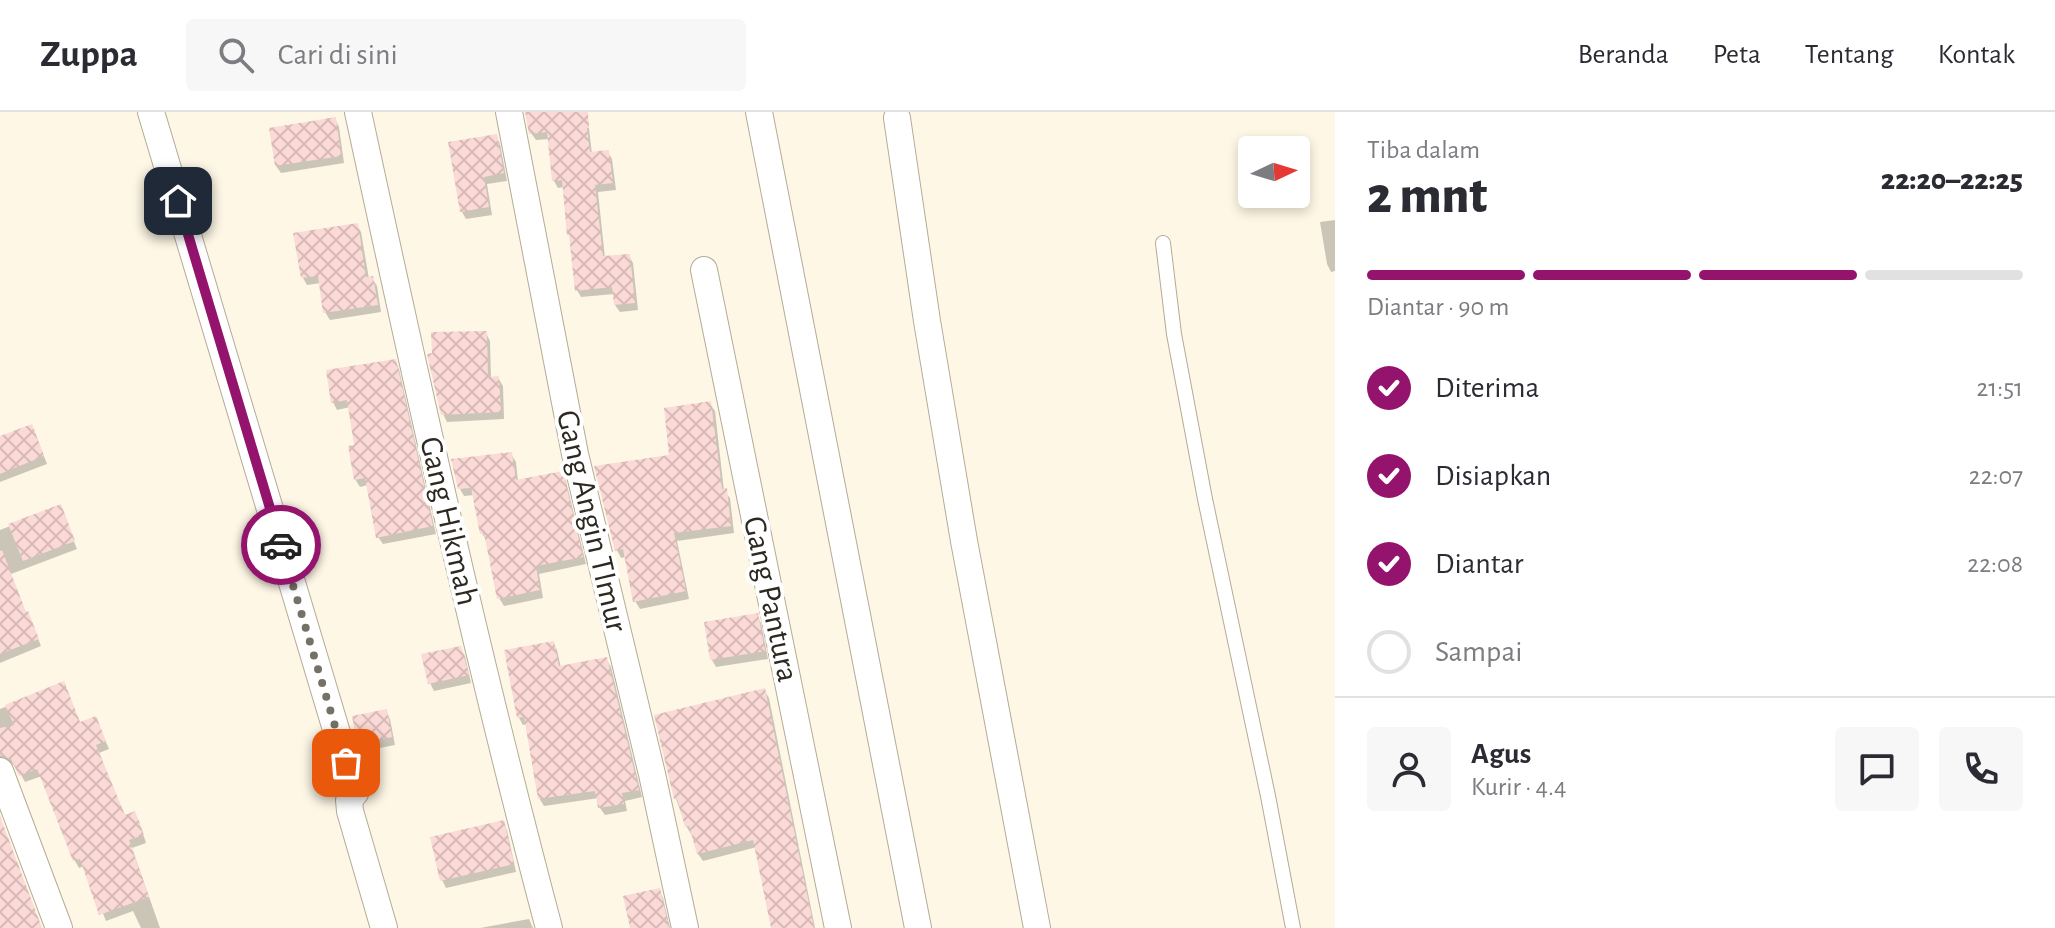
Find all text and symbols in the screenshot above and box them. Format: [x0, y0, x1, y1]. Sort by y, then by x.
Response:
search box [186, 19, 746, 91]
icon: search [214, 33, 258, 77]
text: Zuppa [40, 36, 138, 74]
text: Cari di sini [278, 40, 398, 70]
text: Beranda [1578, 41, 1669, 69]
text: Peta [1713, 41, 1761, 69]
text: Tentang [1805, 41, 1894, 69]
text: Kontak [1938, 41, 2015, 69]
north arrow [1238, 136, 1310, 208]
map controls [1238, 136, 1310, 208]
text: Tiba dalam [1367, 137, 1480, 163]
text: 22:20–22:25 [1881, 165, 2023, 195]
pin [144, 167, 212, 235]
text: 2 mnt [1367, 170, 1487, 222]
icon: home [156, 179, 200, 223]
text: Diantar · 90 m [1367, 294, 1509, 320]
icon: check [1367, 366, 1411, 410]
text: Diterima [1435, 373, 1539, 403]
text: 21:51 [1976, 375, 2023, 401]
street label: Gang Angin TImur [551, 407, 633, 636]
street label: Gang Hikmah [414, 434, 484, 608]
icon: check [1367, 454, 1411, 498]
text: Disiapkan [1435, 461, 1551, 491]
text: 22:07 [1969, 463, 2023, 489]
courier [241, 505, 321, 585]
street label: Gang Pantura [738, 513, 804, 685]
icon: car [259, 523, 303, 567]
icon: check [1367, 542, 1411, 586]
text: Diantar [1435, 549, 1524, 579]
text: 22:08 [1967, 551, 2023, 577]
text: Sampai [1435, 637, 1523, 667]
button: person [1367, 727, 1451, 811]
button: chat [1835, 727, 1919, 811]
button: phone [1939, 727, 2023, 811]
pin [312, 729, 380, 797]
text: Agus [1471, 739, 1531, 769]
icon: bag [324, 741, 368, 785]
text: Kurir · 4.4 [1471, 774, 1566, 800]

